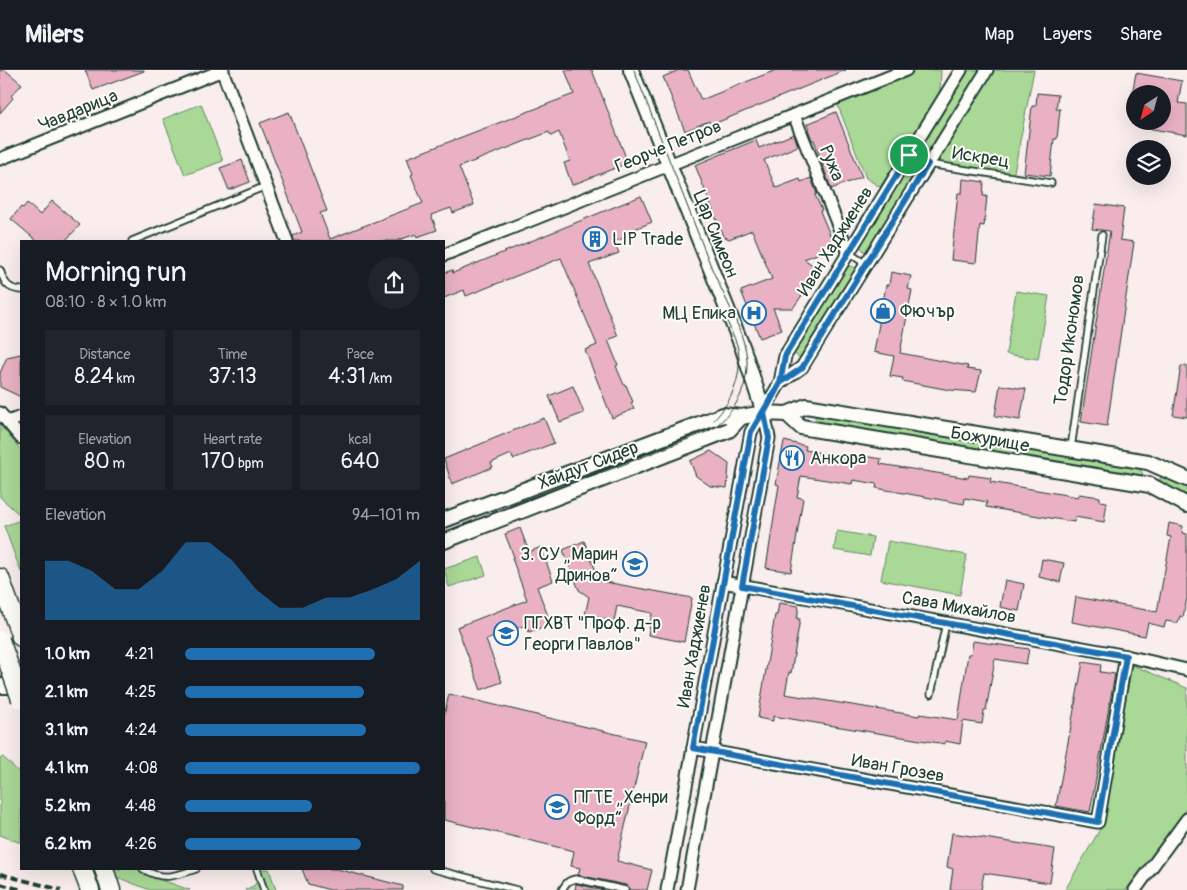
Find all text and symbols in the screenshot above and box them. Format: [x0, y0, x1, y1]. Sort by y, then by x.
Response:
text: Milers [25, 20, 83, 49]
text: Map [985, 23, 1014, 46]
text: Layers [1042, 23, 1092, 46]
text: Share [1120, 23, 1162, 46]
street label: Чавдарица [35, 84, 121, 137]
north arrow [1126, 85, 1171, 130]
map controls [1126, 85, 1171, 185]
street label: Георче Петров [611, 115, 725, 178]
pin [888, 134, 930, 176]
button: layers [1126, 140, 1171, 185]
icon: arrive [895, 141, 923, 169]
street label: Ружа [814, 142, 849, 184]
street label: Искрец [951, 142, 1011, 173]
street label: Иван Хаджиенев [793, 182, 878, 300]
street label: Цар Симеон [688, 187, 743, 281]
building icon: LIP Trade [582, 226, 608, 252]
place label: LIP Trade [612, 228, 683, 251]
text: Morning run [45, 255, 187, 290]
button: share [368, 257, 420, 309]
street label: Тодор Икономов [1049, 273, 1090, 407]
text: 08:10 · 8 × 1.0 km [45, 292, 166, 312]
shop icon: Фючър [870, 298, 896, 324]
hospital icon: МЦ Епика [741, 300, 767, 326]
place label: Фючър [900, 300, 955, 323]
place label: МЦ Епика [662, 302, 736, 325]
text: Distance [79, 346, 130, 363]
text: Time [218, 346, 247, 363]
text: Pace [346, 346, 374, 363]
text: 8.24 [75, 363, 114, 390]
text: 37:13 [208, 363, 257, 390]
text: 4:31 [328, 363, 366, 390]
text: km [114, 370, 135, 387]
text: /km [366, 370, 392, 387]
street label: Божурище [949, 421, 1031, 458]
text: Elevation [78, 431, 132, 448]
text: Heart rate [203, 431, 262, 448]
text: kcal [349, 431, 372, 448]
street label: Хайдут Сидер [535, 436, 641, 495]
restaurant icon: Анкора [779, 445, 805, 471]
place label: Анкора [810, 447, 866, 470]
text: 80 [85, 448, 110, 475]
text: 170 [201, 448, 235, 475]
text: 640 [341, 448, 380, 475]
text: m [110, 455, 125, 472]
text: bpm [235, 455, 264, 472]
text: Elevation [45, 505, 106, 525]
text: 94–101 m [352, 505, 420, 525]
place label: 3. СУ „Марин Дринов“ [520, 543, 618, 587]
school or university icon: 3. СУ „Марин Дринов“ [622, 551, 648, 577]
street label: Иван Хаджиенев [672, 583, 717, 710]
street label: Сава Михайлов [900, 586, 1018, 629]
place label: ПГХВТ "Проф. д-р Георги Павлов" [524, 612, 661, 656]
school or university icon: ПГХВТ "Проф. д-р Георги Павлов" [493, 620, 519, 646]
text: 1.0 km [45, 644, 90, 664]
text: 4:21 [125, 644, 154, 664]
text: 2.1 km [45, 682, 88, 702]
text: 4:25 [125, 682, 156, 702]
text: 3.1 km [45, 720, 88, 740]
text: 4:24 [125, 720, 157, 740]
street label: Иван Грозев [850, 749, 946, 788]
text: 4.1 km [45, 758, 88, 778]
text: 4:08 [125, 758, 158, 778]
place label: ПГТЕ „Хенри Форд“ [574, 786, 668, 830]
school or university icon: ПГТЕ „Хенри Форд“ [544, 794, 570, 820]
text: 5.2 km [45, 796, 90, 816]
text: 4:48 [125, 796, 156, 816]
text: 6.2 km [45, 834, 91, 854]
text: 4:26 [125, 834, 157, 854]

